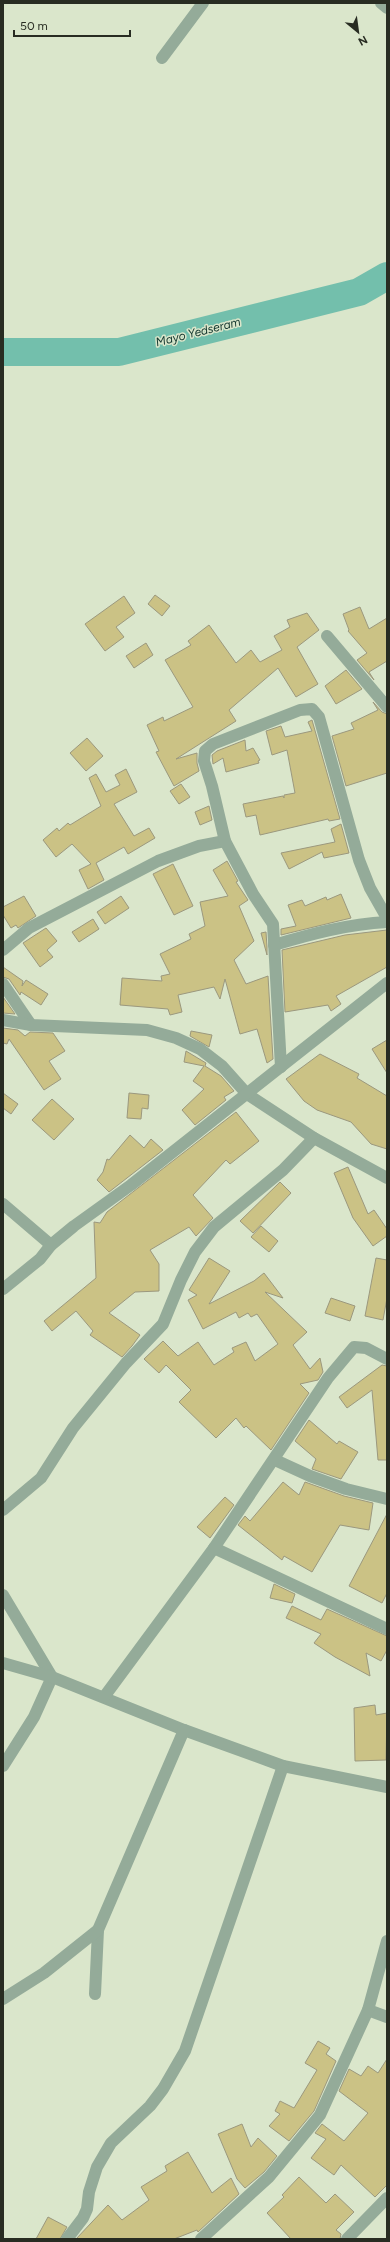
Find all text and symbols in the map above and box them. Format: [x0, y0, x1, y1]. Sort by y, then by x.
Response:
scale bar [14, 12, 130, 38]
north arrow [338, 12, 378, 52]
text: 50 m [20, 19, 48, 33]
text: N [356, 33, 369, 48]
water label: Mayo Yedseram [154, 315, 242, 349]

